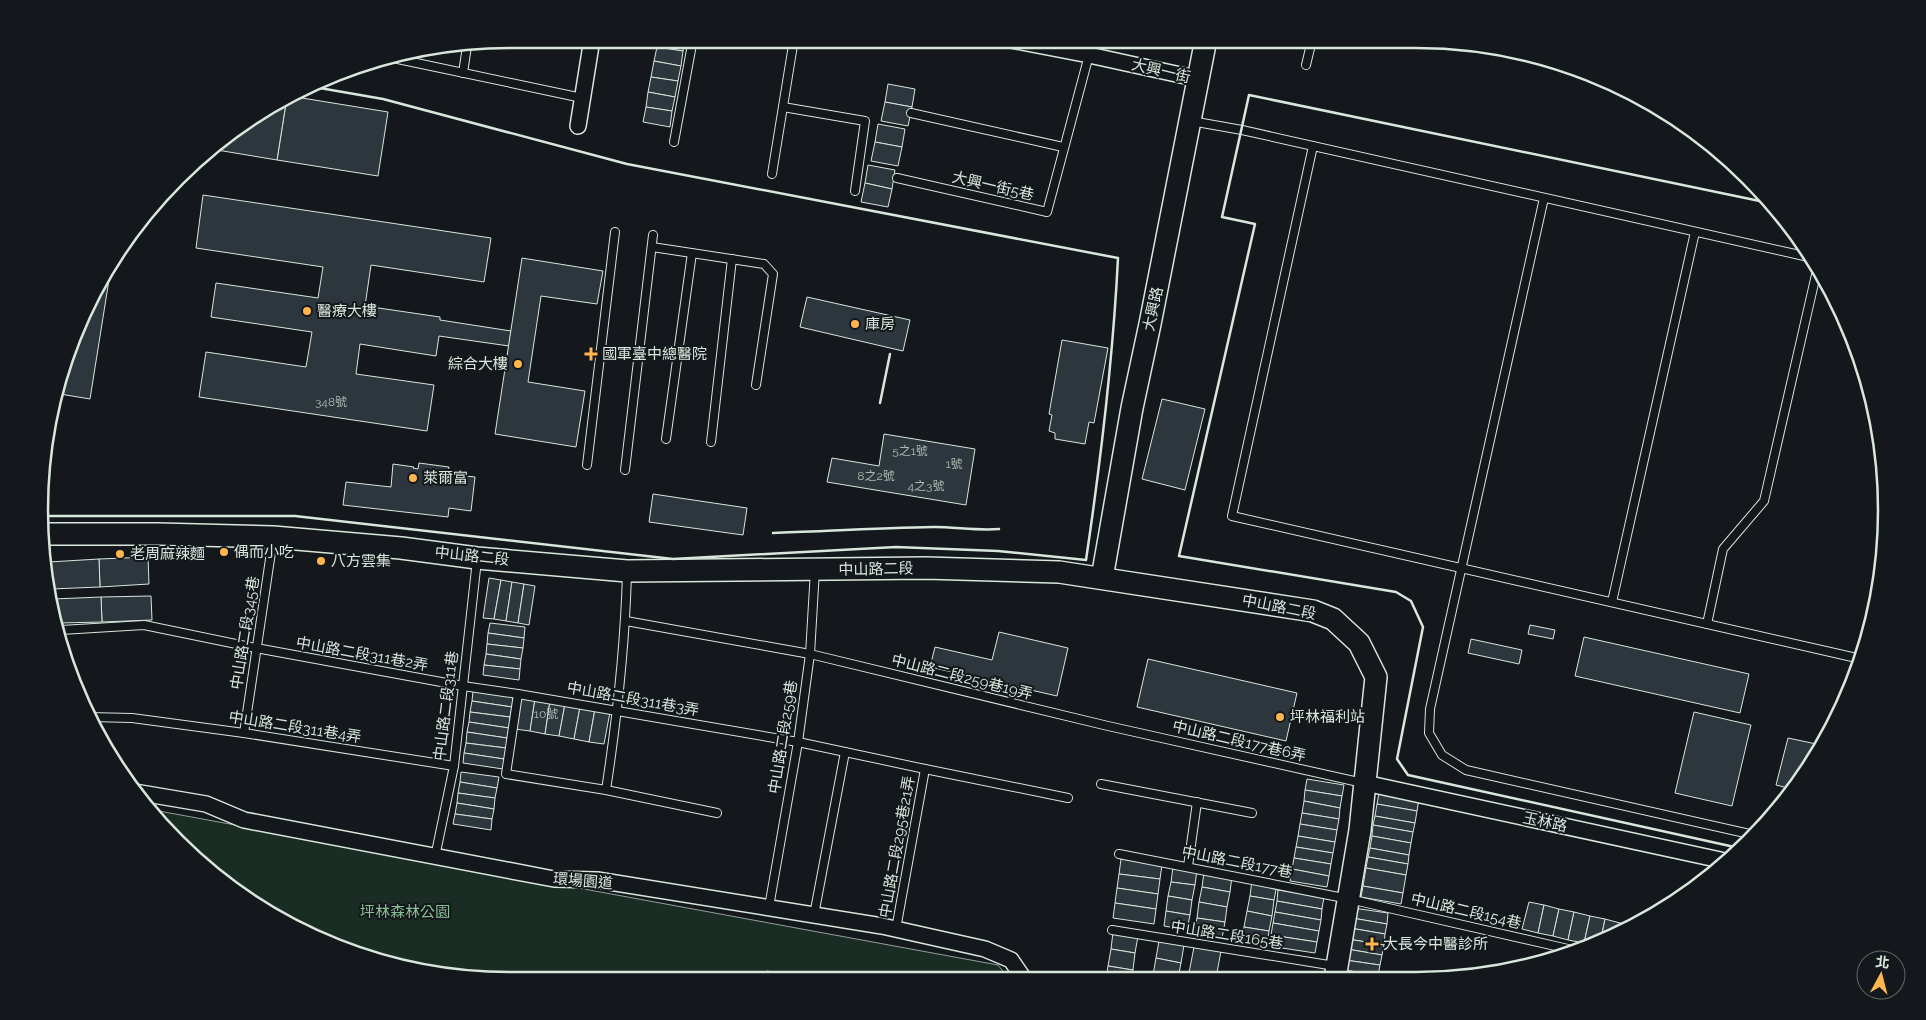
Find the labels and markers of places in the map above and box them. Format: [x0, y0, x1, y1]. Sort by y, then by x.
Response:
place label: 醫療大樓 [317, 302, 377, 320]
marker: 醫療大樓 [301, 305, 313, 317]
place label: 庫房 [865, 315, 895, 333]
marker: 庫房 [849, 318, 861, 330]
place label: 國軍臺中總醫院 [602, 345, 707, 363]
marker: 國軍臺中總醫院 [584, 347, 598, 361]
place label: 綜合大樓 [448, 355, 508, 373]
marker: 綜合大樓 [512, 358, 524, 370]
place label: 萊爾富 [423, 469, 468, 487]
marker: 萊爾富 [407, 472, 419, 484]
place label: 偶而小吃 [234, 543, 294, 561]
place label: 老周麻辣麵 [130, 545, 205, 563]
marker: 偶而小吃 [218, 546, 230, 558]
marker: 老周麻辣麵 [114, 548, 126, 560]
place label: 八方雲集 [331, 552, 391, 570]
marker: 八方雲集 [315, 555, 327, 567]
place label: 坪林福利站 [1290, 708, 1365, 726]
marker: 坪林福利站 [1274, 711, 1286, 723]
place label: 大長今中醫診所 [1383, 935, 1488, 953]
marker: 大長今中醫診所 [1365, 937, 1379, 951]

